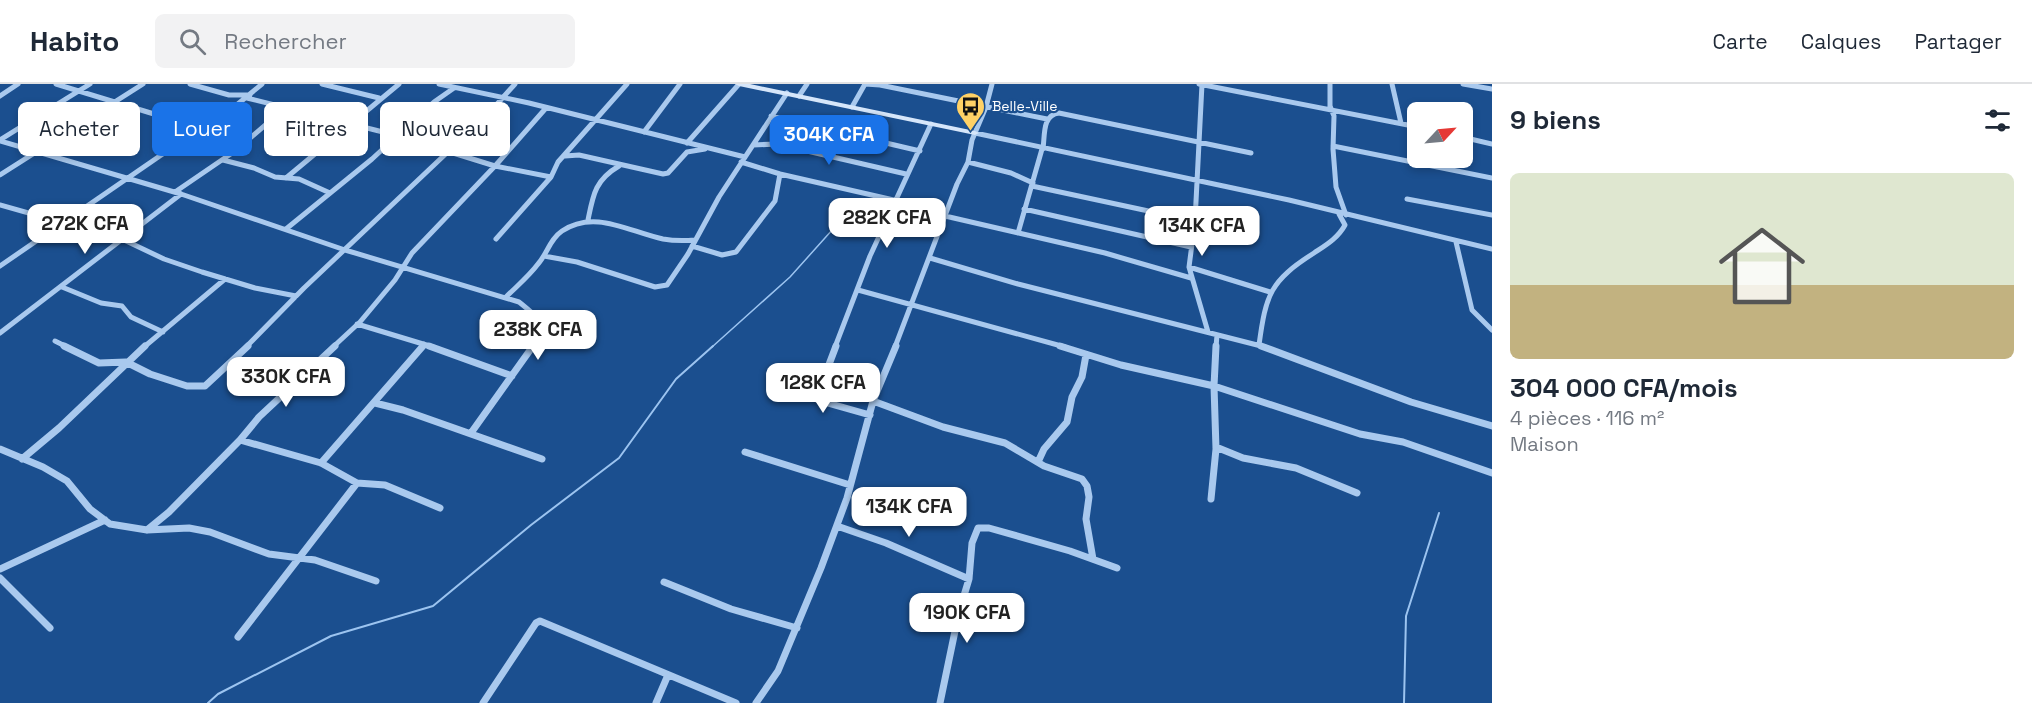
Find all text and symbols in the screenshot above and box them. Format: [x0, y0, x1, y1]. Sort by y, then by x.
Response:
search box [155, 14, 575, 68]
text: Habito [30, 23, 119, 59]
icon: search [176, 25, 209, 58]
text: Rechercher [224, 27, 347, 55]
text: Carte [1713, 28, 1768, 55]
text: Calques [1801, 28, 1881, 55]
text: Partager [1914, 28, 2002, 55]
bus stop icon: Belle-Ville [955, 90, 987, 132]
place label: Belle-Ville [992, 97, 1058, 115]
chip: Acheter [18, 102, 140, 156]
chip: Louer [152, 102, 252, 156]
chip: Filtres [264, 102, 368, 156]
chip: Nouveau [380, 102, 510, 156]
north arrow [1407, 102, 1473, 168]
map controls [1407, 102, 1473, 168]
text: 9 biens [1510, 103, 1601, 137]
icon: filters [1981, 104, 2014, 137]
pin: 304K CFA [767, 115, 891, 166]
text: 304K CFA [784, 121, 874, 147]
pin: 282K CFA [825, 198, 949, 249]
pin: 272K CFA [23, 204, 147, 255]
text: 282K CFA [843, 204, 931, 230]
pin: 134K CFA [1140, 206, 1264, 257]
text: 272K CFA [41, 210, 129, 236]
text: 134K CFA [1159, 212, 1245, 238]
icon: home [1708, 212, 1816, 320]
pin: 238K CFA [476, 310, 600, 361]
text: 238K CFA [494, 316, 583, 342]
pin: 330K CFA [224, 357, 348, 408]
text: 330K CFA [241, 363, 331, 389]
pin: 128K CFA [761, 363, 885, 414]
text: 128K CFA [780, 369, 866, 395]
text: 304 000 CFA/mois [1510, 371, 1738, 405]
text: 4 pièces · 116 m² [1510, 405, 1664, 431]
text: Maison [1510, 431, 1579, 457]
pin: 134K CFA [847, 487, 971, 538]
text: 134K CFA [866, 493, 952, 519]
pin: 190K CFA [905, 593, 1029, 644]
text: 190K CFA [923, 599, 1011, 625]

